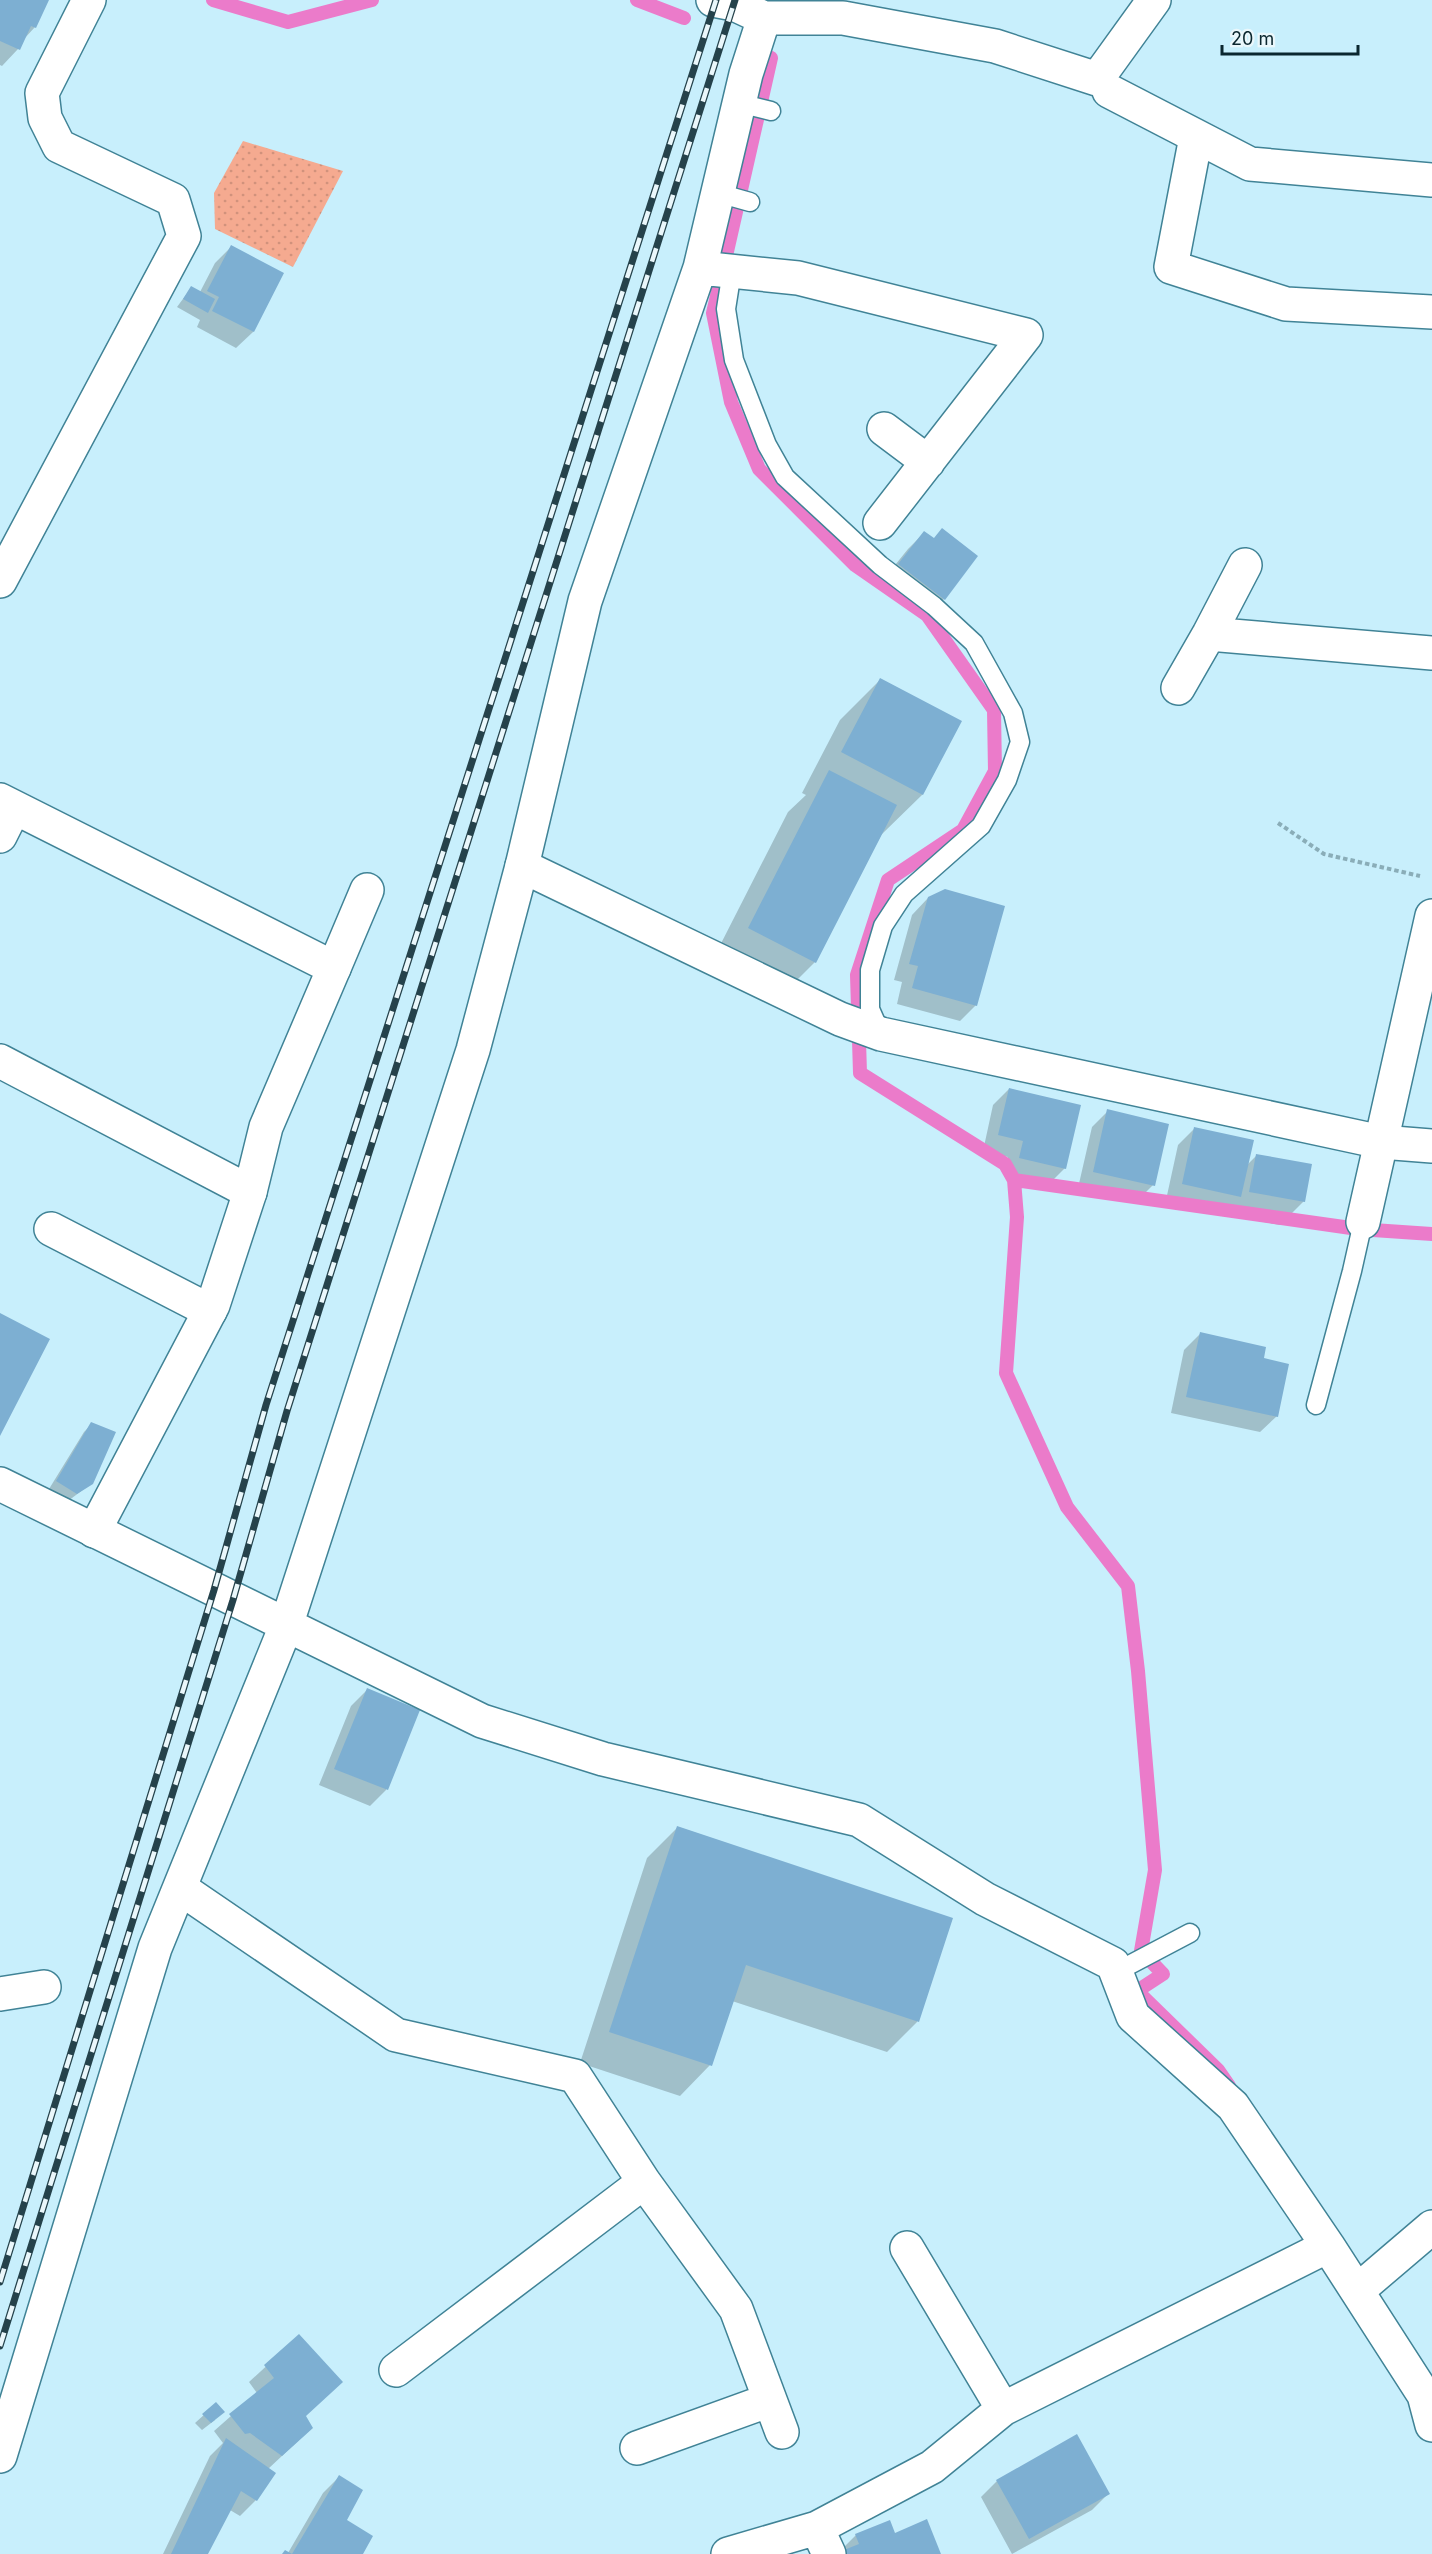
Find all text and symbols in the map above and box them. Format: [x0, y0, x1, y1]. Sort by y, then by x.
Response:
scale bar [1222, 18, 1358, 56]
text: 20 m [1231, 28, 1274, 49]

